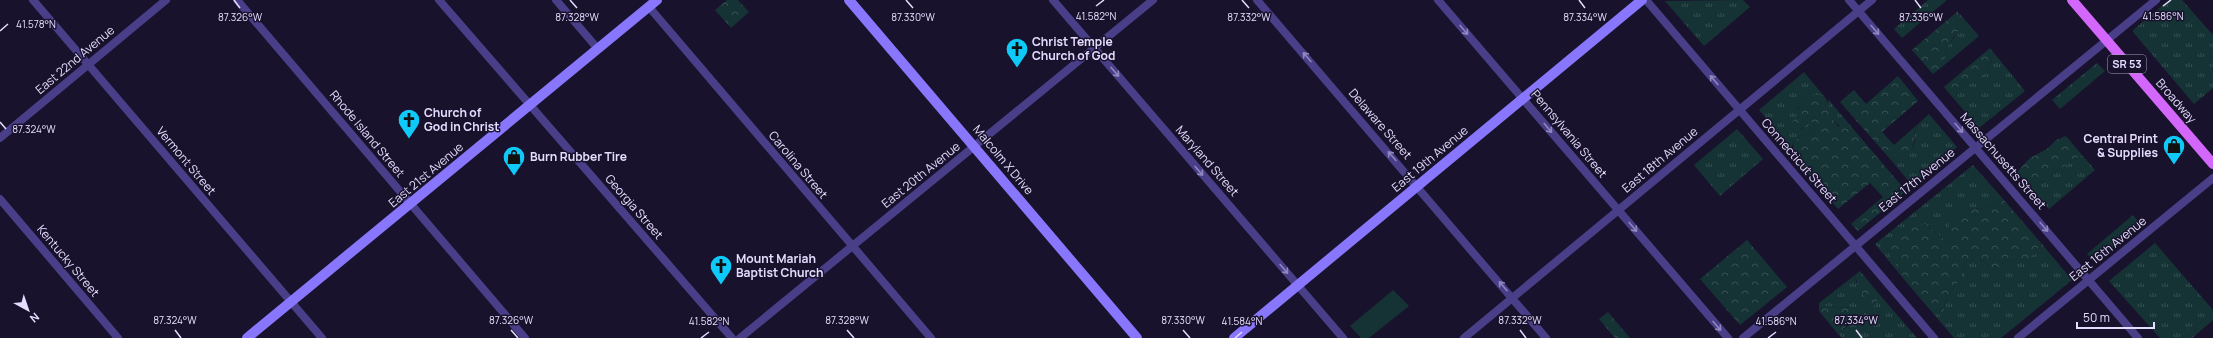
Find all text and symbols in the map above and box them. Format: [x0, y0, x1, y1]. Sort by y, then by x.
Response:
text: 41.582°N [1076, 9, 1116, 23]
text: 41.586°N [2142, 9, 2184, 23]
text: 87.326°W [218, 10, 263, 24]
text: 87.328°W [555, 10, 599, 24]
text: 87.330°W [891, 10, 935, 24]
text: 87.332°W [1227, 10, 1271, 24]
text: 87.334°W [1563, 10, 1607, 24]
text: 87.336°W [1899, 10, 1944, 24]
text: 41.578°N [16, 17, 56, 31]
street label: East 22nd Avenue [32, 21, 118, 98]
one-way arrow [1459, 24, 1468, 35]
one-way arrow [1870, 24, 1879, 35]
place label: Christ Temple Church of God [1032, 33, 1115, 64]
church icon: Christ Temple Church of God [1004, 36, 1030, 69]
one-way arrow [1302, 52, 1311, 63]
road number: SR 53 [2108, 55, 2146, 73]
one-way arrow [1110, 67, 1119, 78]
one-way arrow [1710, 75, 1719, 86]
street label: Broadway [2152, 75, 2201, 127]
street label: Delaware Street [1345, 85, 1416, 163]
street label: Pennsylvania Street [1527, 86, 1611, 181]
street label: Rhode Island Street [326, 87, 409, 181]
place label: Church of God in Christ [424, 104, 500, 135]
church icon: Church of God in Christ [396, 107, 422, 140]
street label: Massachusetts Street [1957, 109, 2050, 213]
street label: Connecticut Street [1758, 115, 1841, 207]
street label: Malcolm X Drive [969, 121, 1038, 198]
text: 87.324°W [12, 122, 56, 136]
street label: Maryland Street [1172, 122, 1243, 200]
street label: East 19th Avenue [1388, 122, 1471, 196]
street label: Vermont Street [153, 123, 220, 199]
one-way arrow [1544, 123, 1553, 133]
street label: East 18th Avenue [1618, 123, 1701, 196]
one-way arrow [1955, 123, 1964, 134]
street label: Carolina Street [765, 127, 832, 202]
place label: Central Print & Supplies [2084, 130, 2158, 161]
shop icon: Central Print & Supplies [2161, 133, 2187, 166]
street label: East 21st Avenue [385, 138, 467, 211]
street label: East 20th Avenue [878, 138, 964, 212]
shop icon: Burn Rubber Tire [501, 144, 527, 177]
street label: East 17th Avenue [1875, 144, 1958, 216]
place label: Burn Rubber Tire [530, 148, 627, 165]
one-way arrow [1387, 150, 1396, 161]
one-way arrow [1195, 165, 1204, 176]
street label: Georgia Street [601, 171, 667, 243]
street label: East 16th Avenue [2066, 212, 2150, 285]
street label: Kentucky Street [33, 221, 104, 300]
one-way arrow [1628, 222, 1637, 232]
one-way arrow [2039, 222, 2048, 233]
place label: Mount Mariah Baptist Church [736, 250, 824, 281]
church icon: Mount Mariah Baptist Church [708, 253, 734, 286]
one-way arrow [1280, 264, 1289, 275]
one-way arrow [1499, 281, 1508, 292]
north arrow [8, 290, 48, 330]
scale bar [2077, 304, 2154, 330]
text: 50 m [2083, 309, 2110, 326]
text: N [27, 310, 43, 326]
text: 87.324°W [153, 313, 197, 327]
text: 87.326°W [489, 313, 534, 327]
text: 87.328°W [825, 313, 869, 327]
text: 87.330°W [1161, 313, 1205, 327]
text: 87.332°W [1498, 313, 1542, 327]
text: 87.334°W [1834, 313, 1878, 327]
text: 41.582°N [689, 314, 729, 328]
text: 41.584°N [1222, 314, 1263, 328]
text: 41.586°N [1755, 314, 1797, 328]
one-way arrow [1713, 321, 1722, 331]

